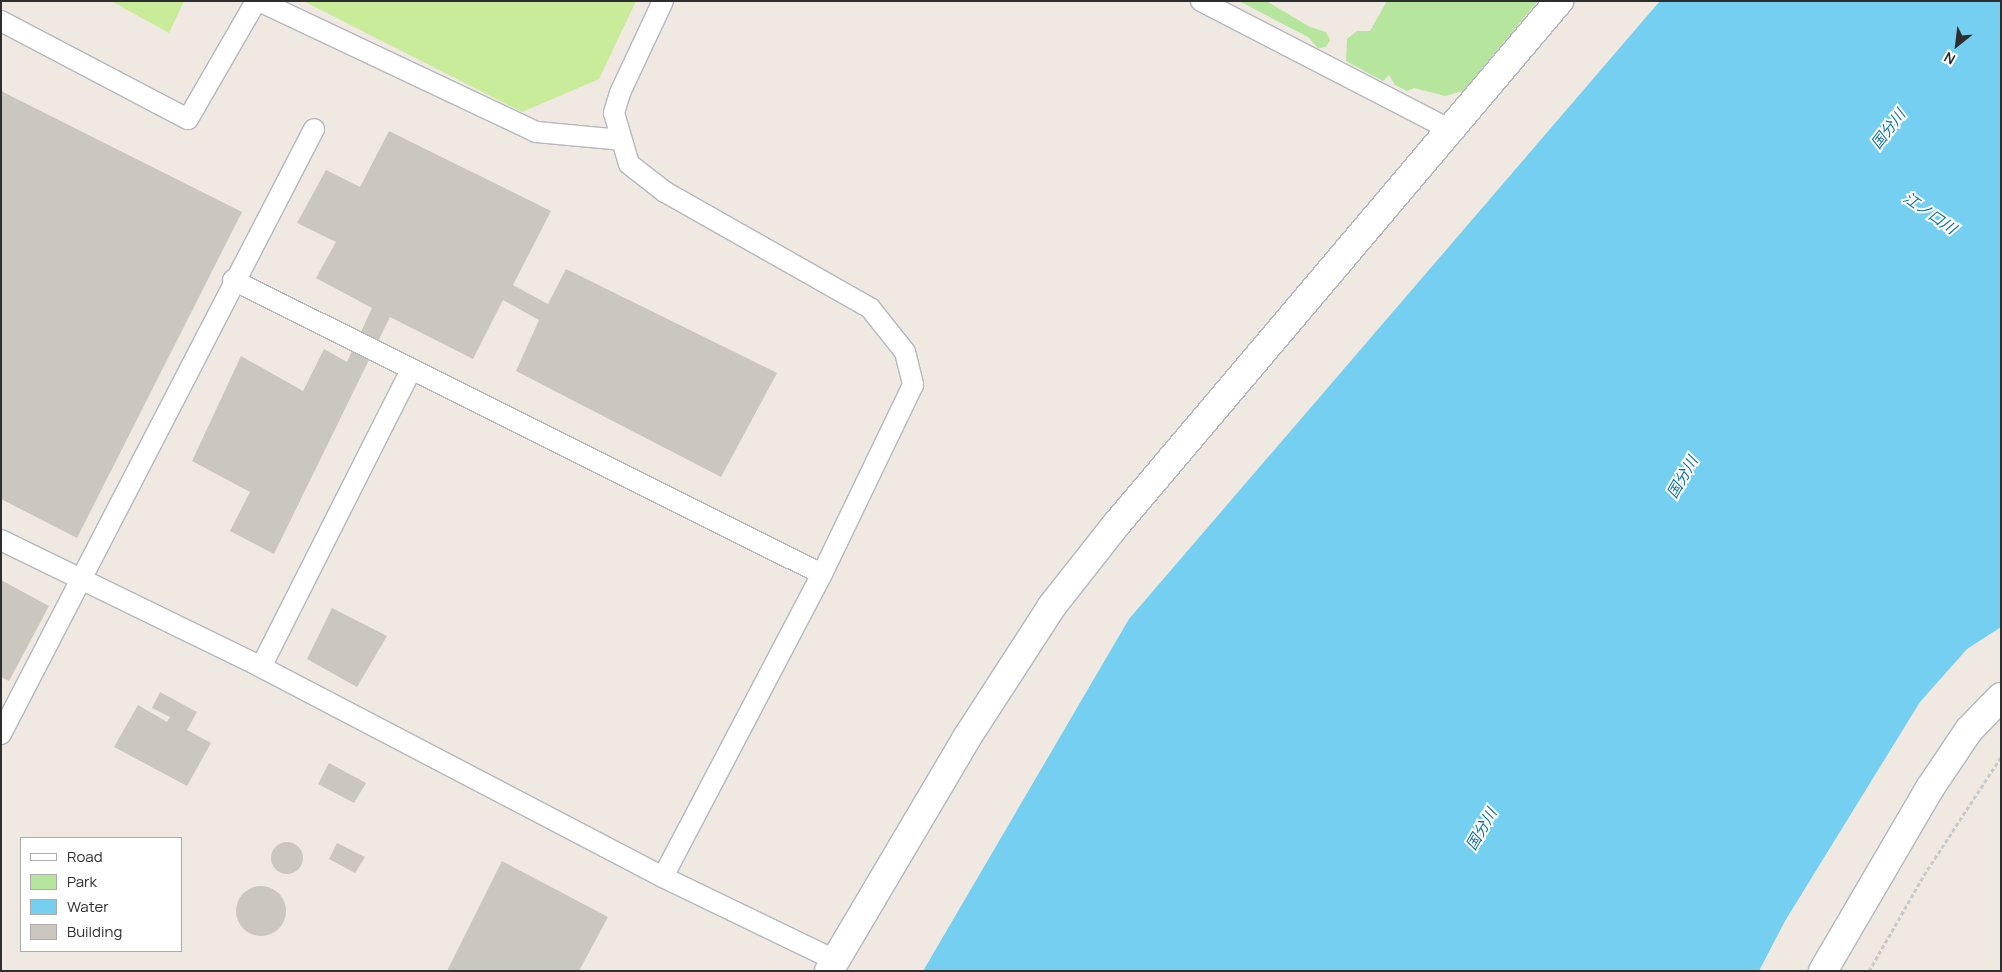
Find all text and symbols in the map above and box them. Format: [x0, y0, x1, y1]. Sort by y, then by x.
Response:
north arrow [1932, 20, 1982, 70]
text: N [1940, 48, 1958, 69]
water label: 国分川 [1867, 106, 1909, 152]
water label: 江ノ口川 [1900, 188, 1960, 238]
water label: 国分川 [1663, 453, 1701, 501]
water label: 国分川 [1462, 805, 1500, 853]
legend [20, 837, 182, 952]
text: Road [67, 846, 103, 867]
text: Park [67, 871, 97, 892]
text: Water [67, 896, 109, 917]
text: Building [67, 921, 122, 942]

